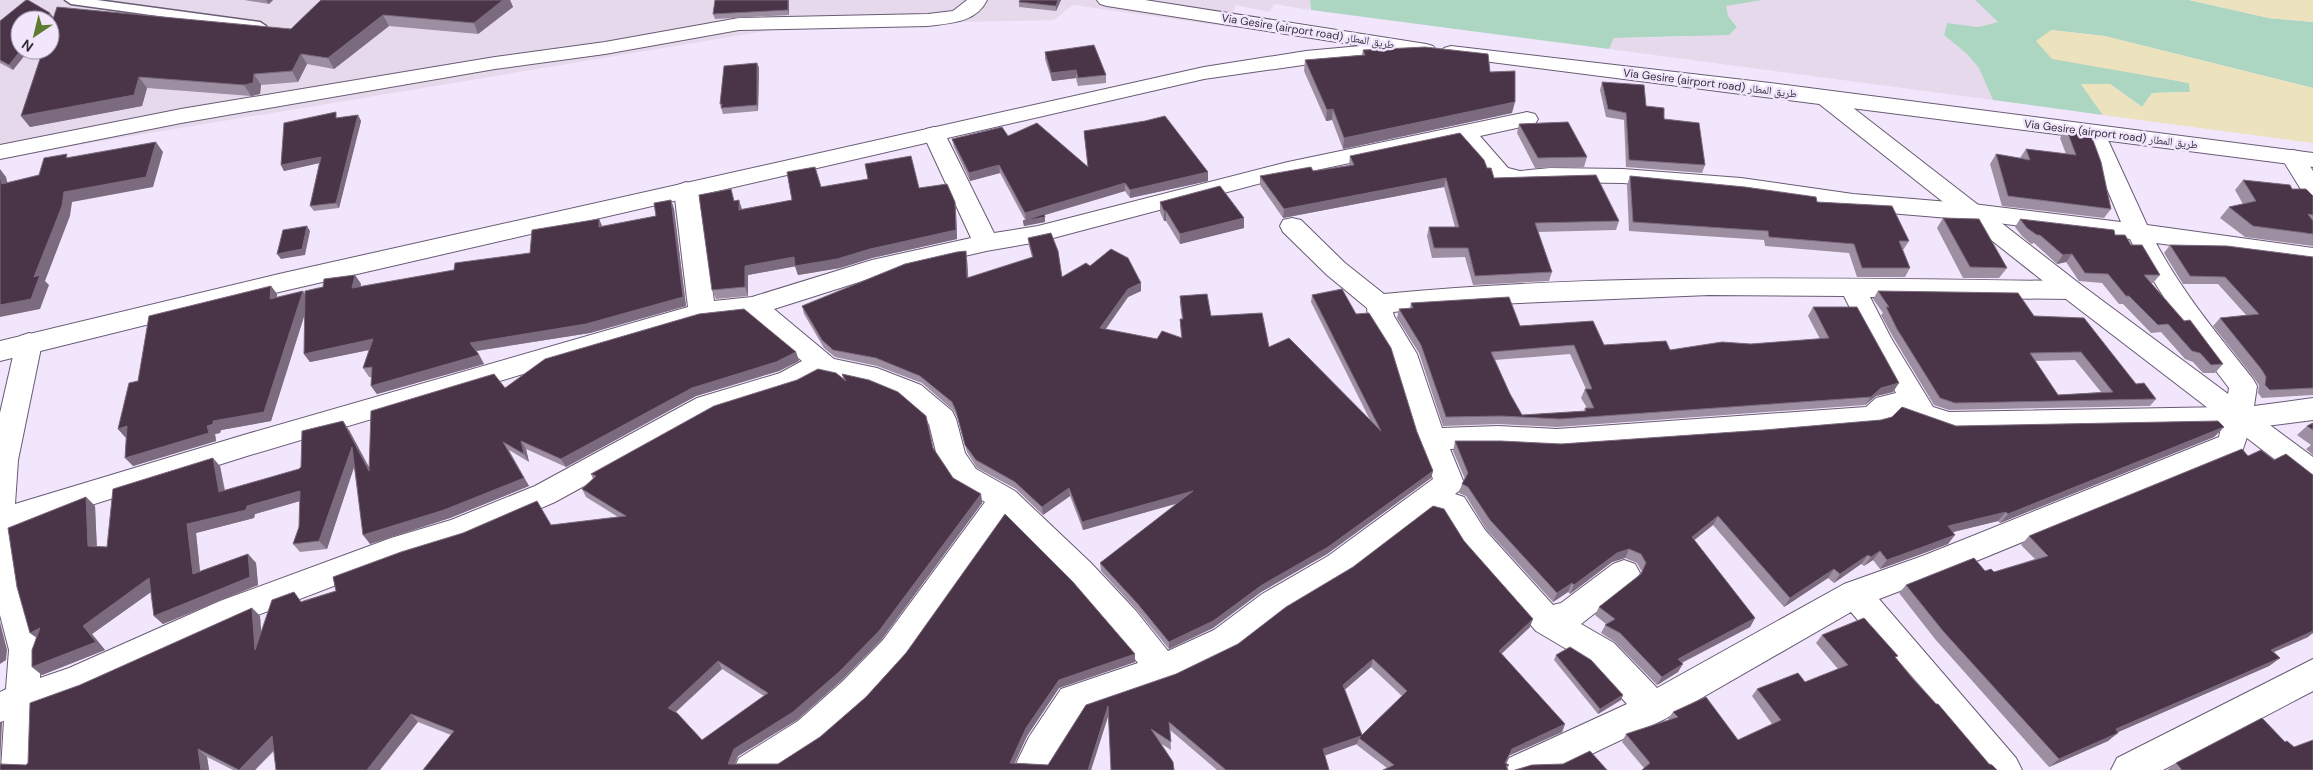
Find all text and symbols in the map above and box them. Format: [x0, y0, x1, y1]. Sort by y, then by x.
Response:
north arrow [10, 10, 60, 60]
street label: Via Gesire (airport road) طريق المطار [1220, 10, 1396, 52]
text: N [18, 35, 37, 56]
street label: Via Gesire (airport road) طريق المطار [1622, 65, 1798, 101]
street label: Via Gesire (airport road) طريق المطار [2023, 116, 2199, 152]

